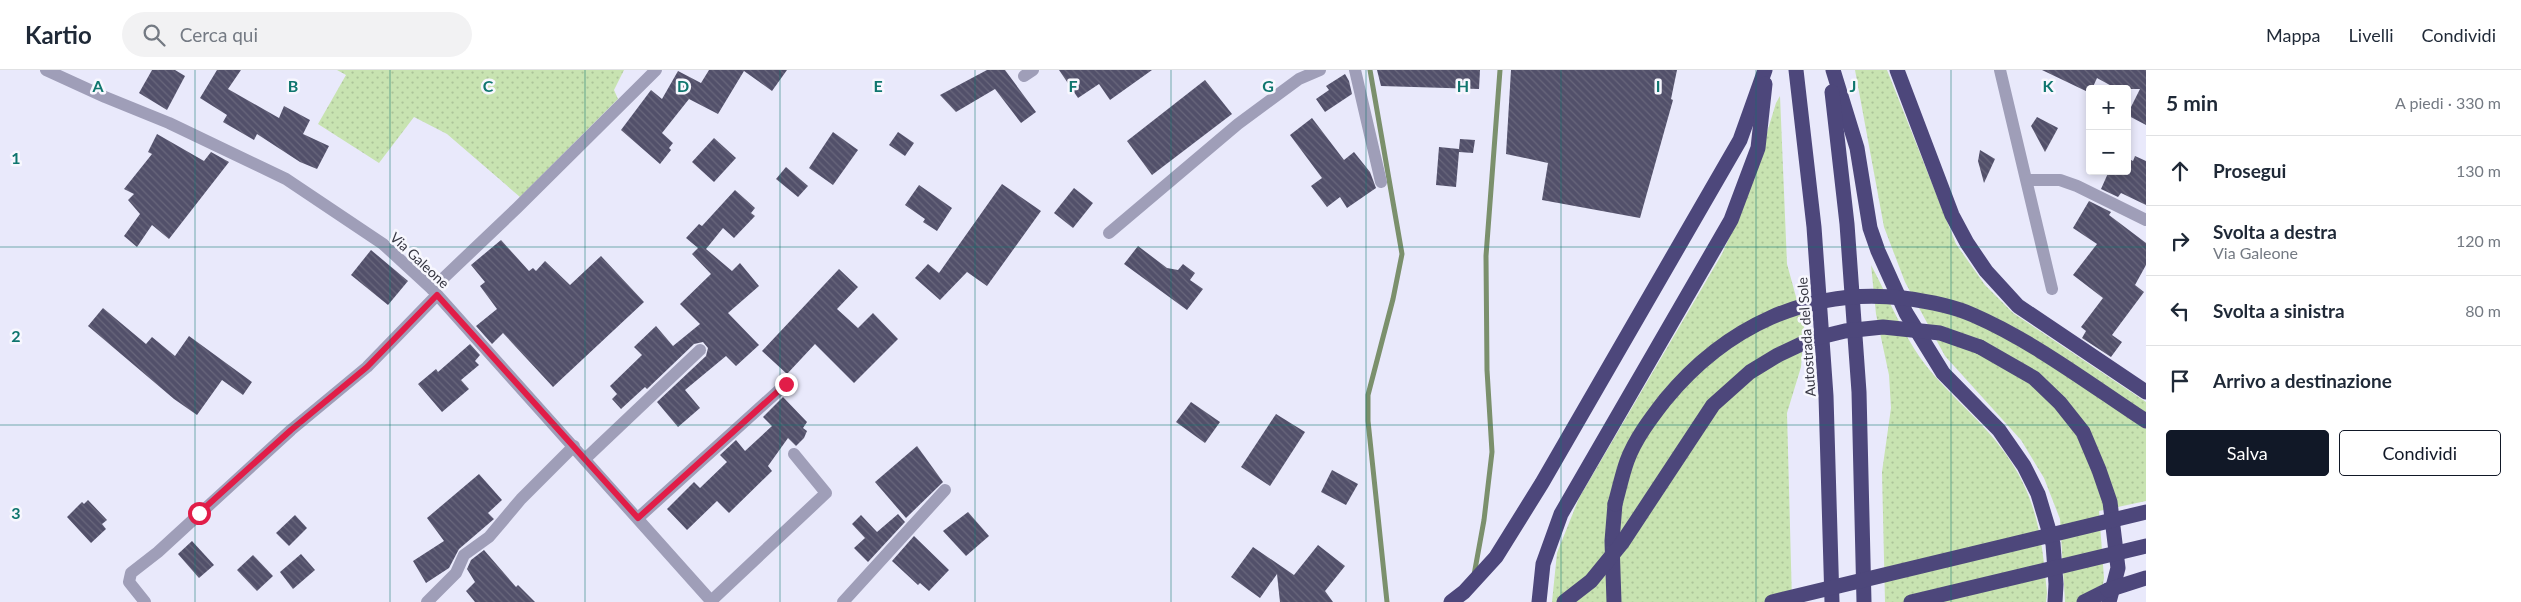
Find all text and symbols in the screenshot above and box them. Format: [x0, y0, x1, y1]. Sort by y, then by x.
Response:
search box [122, 12, 472, 57]
text: Kartio [25, 20, 92, 49]
icon: search [140, 21, 168, 49]
text: Cerca qui [180, 23, 258, 46]
text: Mappa [2266, 24, 2321, 46]
text: Livelli [2349, 24, 2393, 46]
text: Condividi [2421, 24, 2496, 46]
text: A [91, 76, 104, 95]
text: B [288, 76, 298, 95]
text: C [483, 76, 494, 95]
text: D [677, 76, 689, 95]
text: E [873, 76, 883, 95]
text: F [1068, 76, 1078, 95]
text: G [1262, 76, 1274, 95]
text: H [1457, 76, 1469, 95]
text: I [1656, 76, 1660, 95]
text: J [1850, 76, 1856, 95]
text: K [2043, 76, 2055, 95]
map controls [2086, 85, 2131, 175]
button: + [2086, 85, 2131, 130]
text: 5 min [2166, 90, 2218, 115]
text: A piedi · 330 m [2395, 93, 2501, 112]
button: − [2086, 130, 2131, 175]
text: 1 [11, 148, 21, 167]
icon: ahead [2166, 157, 2194, 185]
text: Prosegui [2213, 159, 2286, 182]
text: 130 m [2456, 161, 2501, 180]
text: Svolta a destra [2213, 220, 2337, 243]
icon: right [2166, 227, 2194, 255]
street label: Via Galeone [387, 228, 453, 292]
text: 120 m [2456, 231, 2501, 250]
text: Via Galeone [2213, 243, 2298, 262]
street label: Autostrada del Sole [1793, 277, 1819, 397]
icon: left [2166, 297, 2194, 325]
text: Svolta a sinistra [2213, 299, 2345, 322]
text: 80 m [2465, 301, 2501, 320]
text: 2 [11, 326, 21, 345]
icon: arrive [2166, 367, 2194, 395]
text: Arrivo a destinazione [2213, 369, 2392, 392]
route end [775, 373, 798, 396]
button: Salva [2166, 430, 2329, 476]
button: Condividi [2339, 430, 2501, 476]
route start [188, 502, 211, 525]
text: 3 [11, 503, 21, 522]

